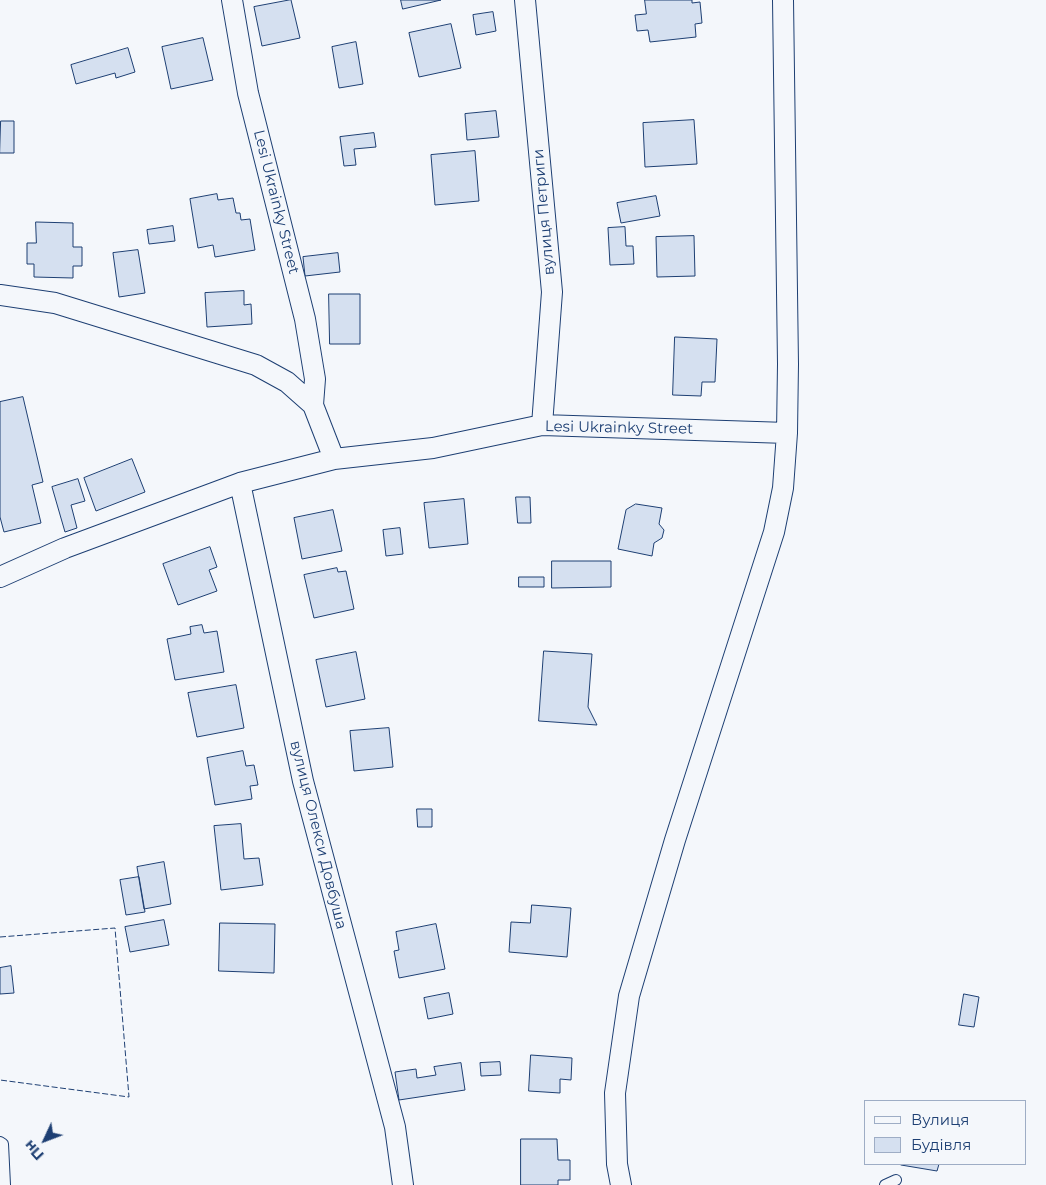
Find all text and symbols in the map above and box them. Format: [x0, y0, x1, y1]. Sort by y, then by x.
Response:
street label: Lesi Ukrainky Street [249, 128, 303, 276]
street label: вулиця Петриги [530, 148, 558, 276]
street label: Lesi Ukrainky Street [545, 418, 693, 438]
street label: вулиця Олекси Довбуша [286, 739, 350, 931]
legend [864, 1100, 1026, 1165]
text: Вулиця [911, 1110, 969, 1129]
north arrow [20, 1115, 70, 1165]
text: Будівля [911, 1135, 971, 1154]
text: Пн [20, 1136, 48, 1164]

